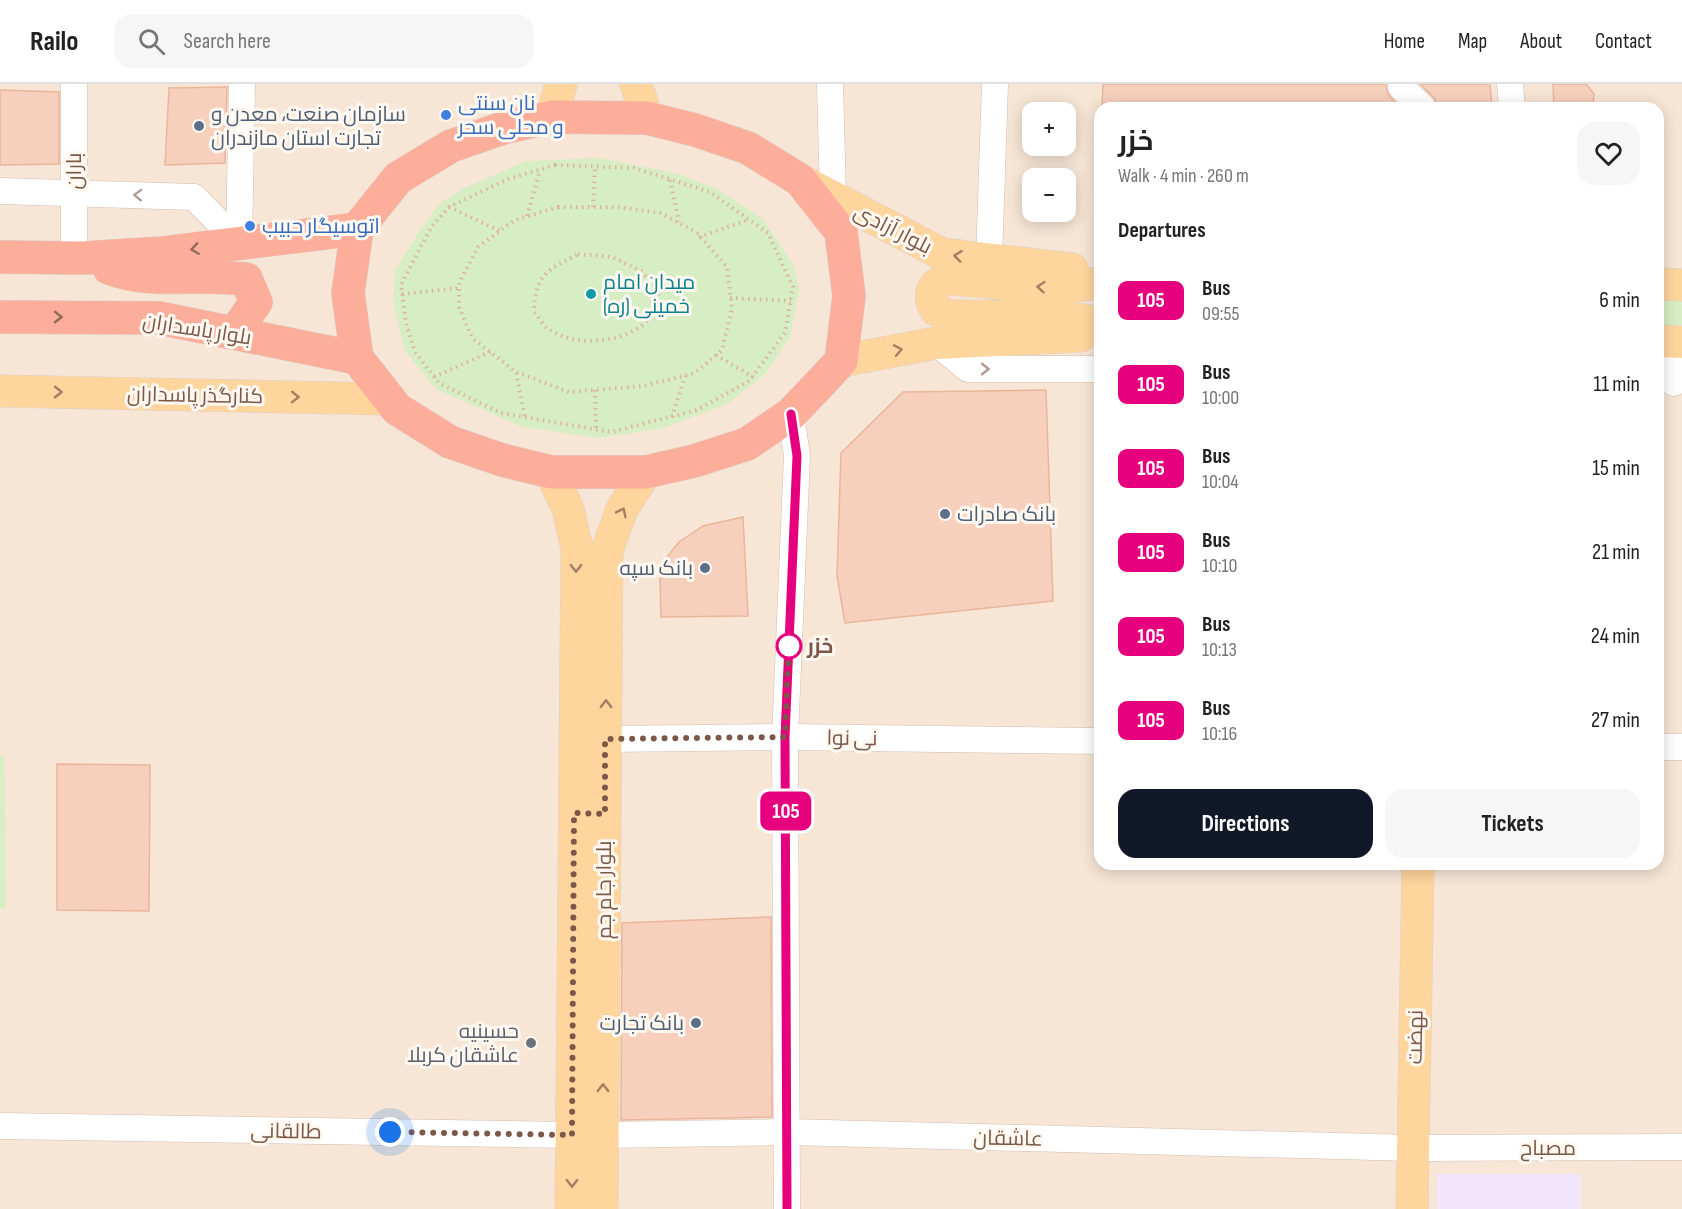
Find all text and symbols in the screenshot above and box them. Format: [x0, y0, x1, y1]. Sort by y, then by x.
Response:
search box [114, 14, 534, 68]
text: Railo [30, 25, 78, 58]
icon: search [135, 25, 168, 58]
text: Search here [183, 28, 271, 55]
text: Home [1384, 29, 1425, 54]
text: Map [1458, 29, 1487, 54]
text: About [1520, 29, 1562, 54]
text: Contact [1595, 29, 1652, 54]
place label: نان سنتی و محلی سحر [457, 91, 564, 140]
place label: سازمان صنعت، معدن و تجارت استان مازندران [211, 102, 406, 151]
map controls [1022, 102, 1076, 222]
button: + [1022, 102, 1076, 156]
marker: نان سنتی و محلی سحر [439, 108, 453, 122]
marker: سازمان صنعت، معدن و تجارت استان مازندران [192, 119, 206, 133]
button: heart [1577, 122, 1640, 185]
text: خزر [1118, 125, 1153, 158]
street label: باران [62, 153, 87, 189]
text: Walk · 4 min · 260 m [1118, 164, 1249, 188]
button: − [1022, 168, 1076, 222]
one-way arrow [133, 189, 142, 201]
street label: بلوار آزادی [849, 199, 936, 260]
place label: اتوسیگار حبیب [262, 214, 380, 239]
text: Departures [1118, 217, 1206, 244]
marker: اتوسیگار حبیب [243, 219, 257, 233]
one-way arrow [190, 243, 199, 255]
one-way arrow [953, 250, 962, 262]
place label: میدان امام خمینی (ره) [603, 270, 695, 319]
text: Bus [1202, 275, 1231, 302]
one-way arrow [1037, 281, 1046, 294]
marker: میدان امام خمینی (ره) [584, 287, 598, 301]
text: 6 min [1599, 287, 1640, 314]
text: 105 [1137, 288, 1165, 313]
text: 09:55 [1202, 302, 1240, 326]
street label: بلوار پاسداران [141, 309, 253, 351]
one-way arrow [54, 311, 63, 323]
one-way arrow [893, 344, 903, 357]
text: Bus [1202, 359, 1231, 386]
one-way arrow [980, 363, 989, 375]
text: 11 min [1593, 371, 1640, 398]
text: 105 [1137, 372, 1165, 397]
street label: کنارگذر پاسداران [127, 382, 263, 410]
one-way arrow [54, 386, 63, 398]
text: 10:00 [1202, 386, 1239, 410]
one-way arrow [291, 391, 300, 403]
text: Bus [1202, 443, 1231, 470]
text: 15 min [1592, 455, 1640, 482]
text: 105 [1137, 456, 1165, 481]
text: 10:04 [1202, 470, 1239, 494]
place label: بانک صادرات [957, 502, 1056, 527]
one-way arrow [615, 507, 627, 518]
marker: بانک صادرات [938, 507, 952, 521]
text: Bus [1202, 527, 1231, 554]
text: 21 min [1592, 539, 1640, 566]
text: 105 [1137, 540, 1165, 565]
text: 10:10 [1202, 554, 1237, 578]
place label: بانک سپه [619, 556, 693, 581]
marker: بانک سپه [698, 561, 712, 575]
one-way arrow [570, 563, 583, 572]
text: Bus [1202, 611, 1231, 638]
text: 24 min [1591, 623, 1640, 650]
text: 105 [1137, 624, 1165, 649]
marker: خزر [776, 633, 802, 659]
place label: خزر [806, 634, 834, 659]
text: 10:13 [1202, 638, 1237, 662]
text: Bus [1202, 695, 1231, 722]
one-way arrow [599, 699, 612, 708]
text: 27 min [1591, 707, 1640, 734]
text: 105 [1137, 708, 1165, 733]
text: 10:16 [1202, 722, 1237, 746]
street label: نی نوا [826, 726, 878, 751]
button: Directions [1118, 789, 1373, 858]
button: Tickets [1385, 789, 1640, 858]
line badge: 105 [752, 792, 820, 830]
text: 105 [772, 799, 800, 824]
street label: بلوار جام جم [592, 841, 618, 939]
street label: نهضت [1403, 1010, 1428, 1064]
place label: بانک تجارت [600, 1011, 684, 1036]
marker: بانک تجارت [689, 1016, 703, 1030]
place label: حسینیه عاشقان کربلا [407, 1019, 519, 1068]
marker: حسینیه عاشقان کربلا [524, 1036, 538, 1050]
one-way arrow [597, 1083, 609, 1092]
your location [375, 1117, 405, 1147]
street label: طالقانی [250, 1118, 322, 1145]
street label: عاشقان [973, 1125, 1043, 1152]
street label: مصباح [1520, 1136, 1576, 1162]
one-way arrow [565, 1178, 578, 1187]

